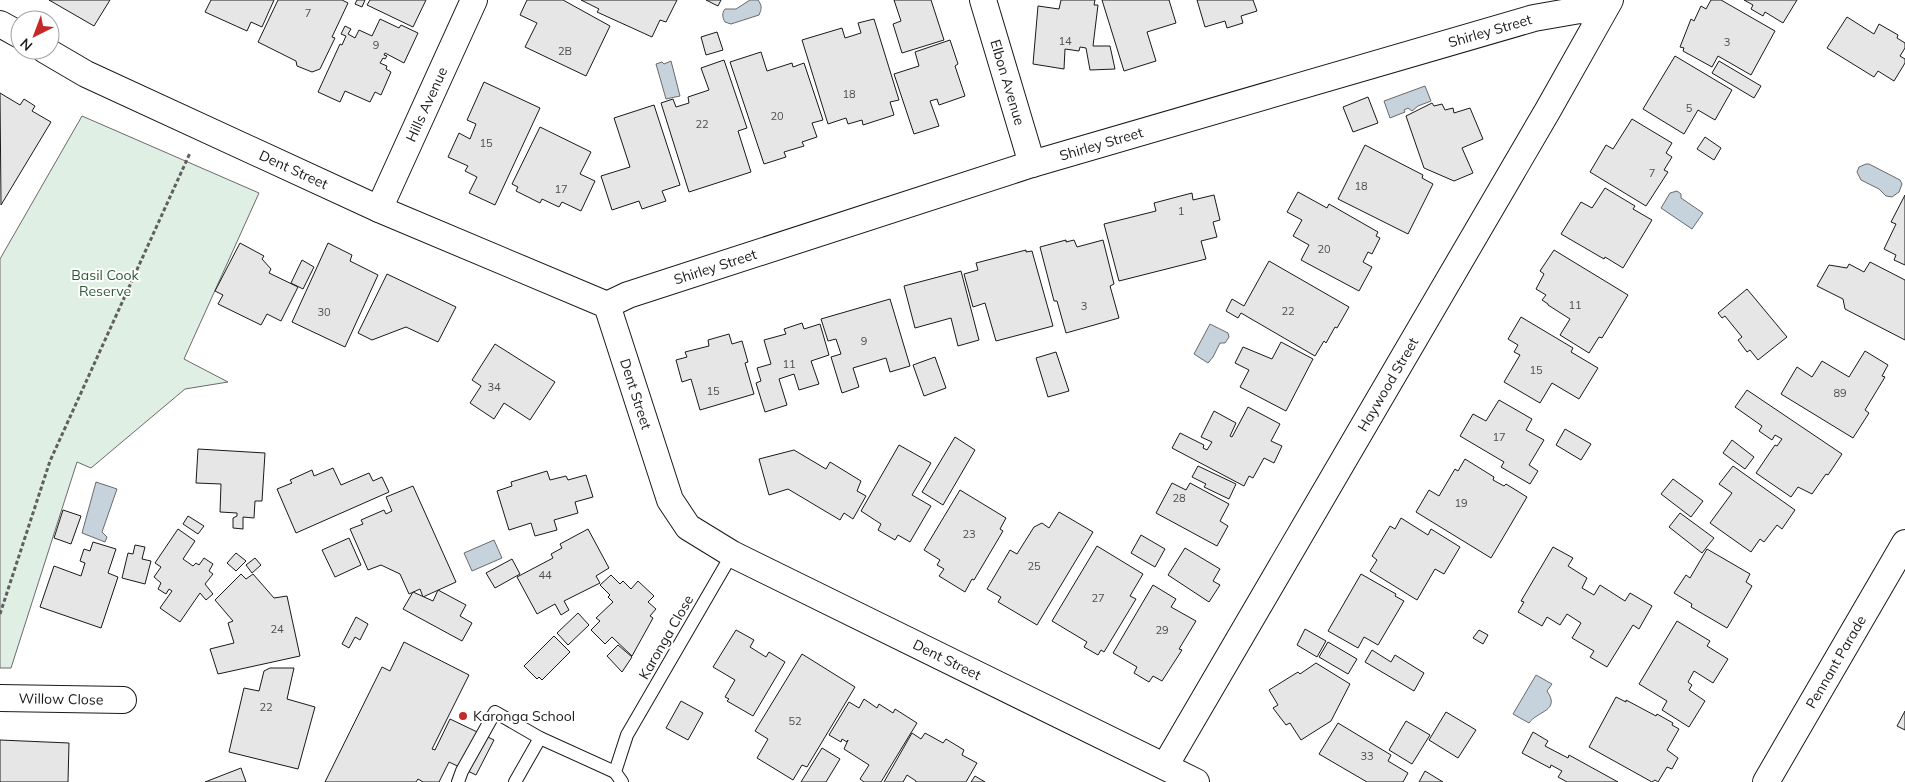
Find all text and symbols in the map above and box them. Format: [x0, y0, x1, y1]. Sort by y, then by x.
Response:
house number: 7 [305, 6, 311, 20]
north arrow [10, 10, 60, 60]
street label: Shirley Street [1446, 10, 1534, 51]
text: N [16, 34, 36, 55]
house number: 14 [1058, 34, 1072, 48]
house number: 3 [1724, 35, 1730, 49]
street label: Elbon Avenue [986, 37, 1029, 127]
house number: 9 [373, 38, 379, 52]
house number: 2B [558, 44, 572, 58]
street label: Hills Avenue [402, 64, 451, 145]
house number: 18 [842, 87, 856, 101]
house number: 5 [1686, 101, 1693, 115]
house number: 20 [770, 109, 784, 123]
house number: 22 [695, 117, 709, 131]
street label: Shirley Street [1057, 123, 1145, 165]
house number: 15 [479, 136, 493, 150]
street label: Dent Street [256, 146, 331, 193]
house number: 7 [1649, 166, 1655, 180]
house number: 18 [1354, 179, 1368, 193]
house number: 17 [554, 182, 568, 196]
house number: 1 [1178, 204, 1184, 218]
house number: 20 [1317, 242, 1331, 256]
street label: Shirley Street [672, 245, 759, 289]
park label: Basil Cook Reserve [71, 266, 140, 300]
house number: 11 [1568, 298, 1582, 312]
house number: 3 [1081, 299, 1087, 313]
house number: 22 [1281, 304, 1295, 318]
house number: 30 [317, 305, 331, 319]
house number: 9 [861, 334, 867, 348]
street label: Haywood Street [1353, 334, 1422, 434]
street label: Dent Street [616, 356, 656, 432]
house number: 11 [782, 357, 796, 371]
house number: 15 [1529, 363, 1543, 377]
house number: 34 [487, 380, 501, 394]
house number: 15 [706, 384, 720, 398]
house number: 89 [1833, 386, 1847, 400]
house number: 17 [1492, 430, 1506, 444]
house number: 28 [1172, 491, 1186, 505]
house number: 19 [1454, 496, 1468, 510]
house number: 23 [962, 527, 976, 541]
house number: 25 [1027, 559, 1041, 573]
house number: 44 [538, 568, 552, 582]
house number: 27 [1091, 591, 1105, 605]
street label: Karonga Close [635, 592, 697, 682]
street label: Pennant Parade [1802, 612, 1870, 712]
house number: 24 [270, 622, 284, 636]
house number: 29 [1155, 623, 1169, 637]
street label: Dent Street [910, 635, 984, 684]
street label: Willow Close [18, 689, 104, 709]
house number: 22 [259, 700, 273, 714]
place label: Karonga School [473, 707, 575, 725]
marker: Karonga School [457, 710, 469, 722]
house number: 52 [788, 714, 802, 728]
house number: 33 [1360, 749, 1374, 763]

